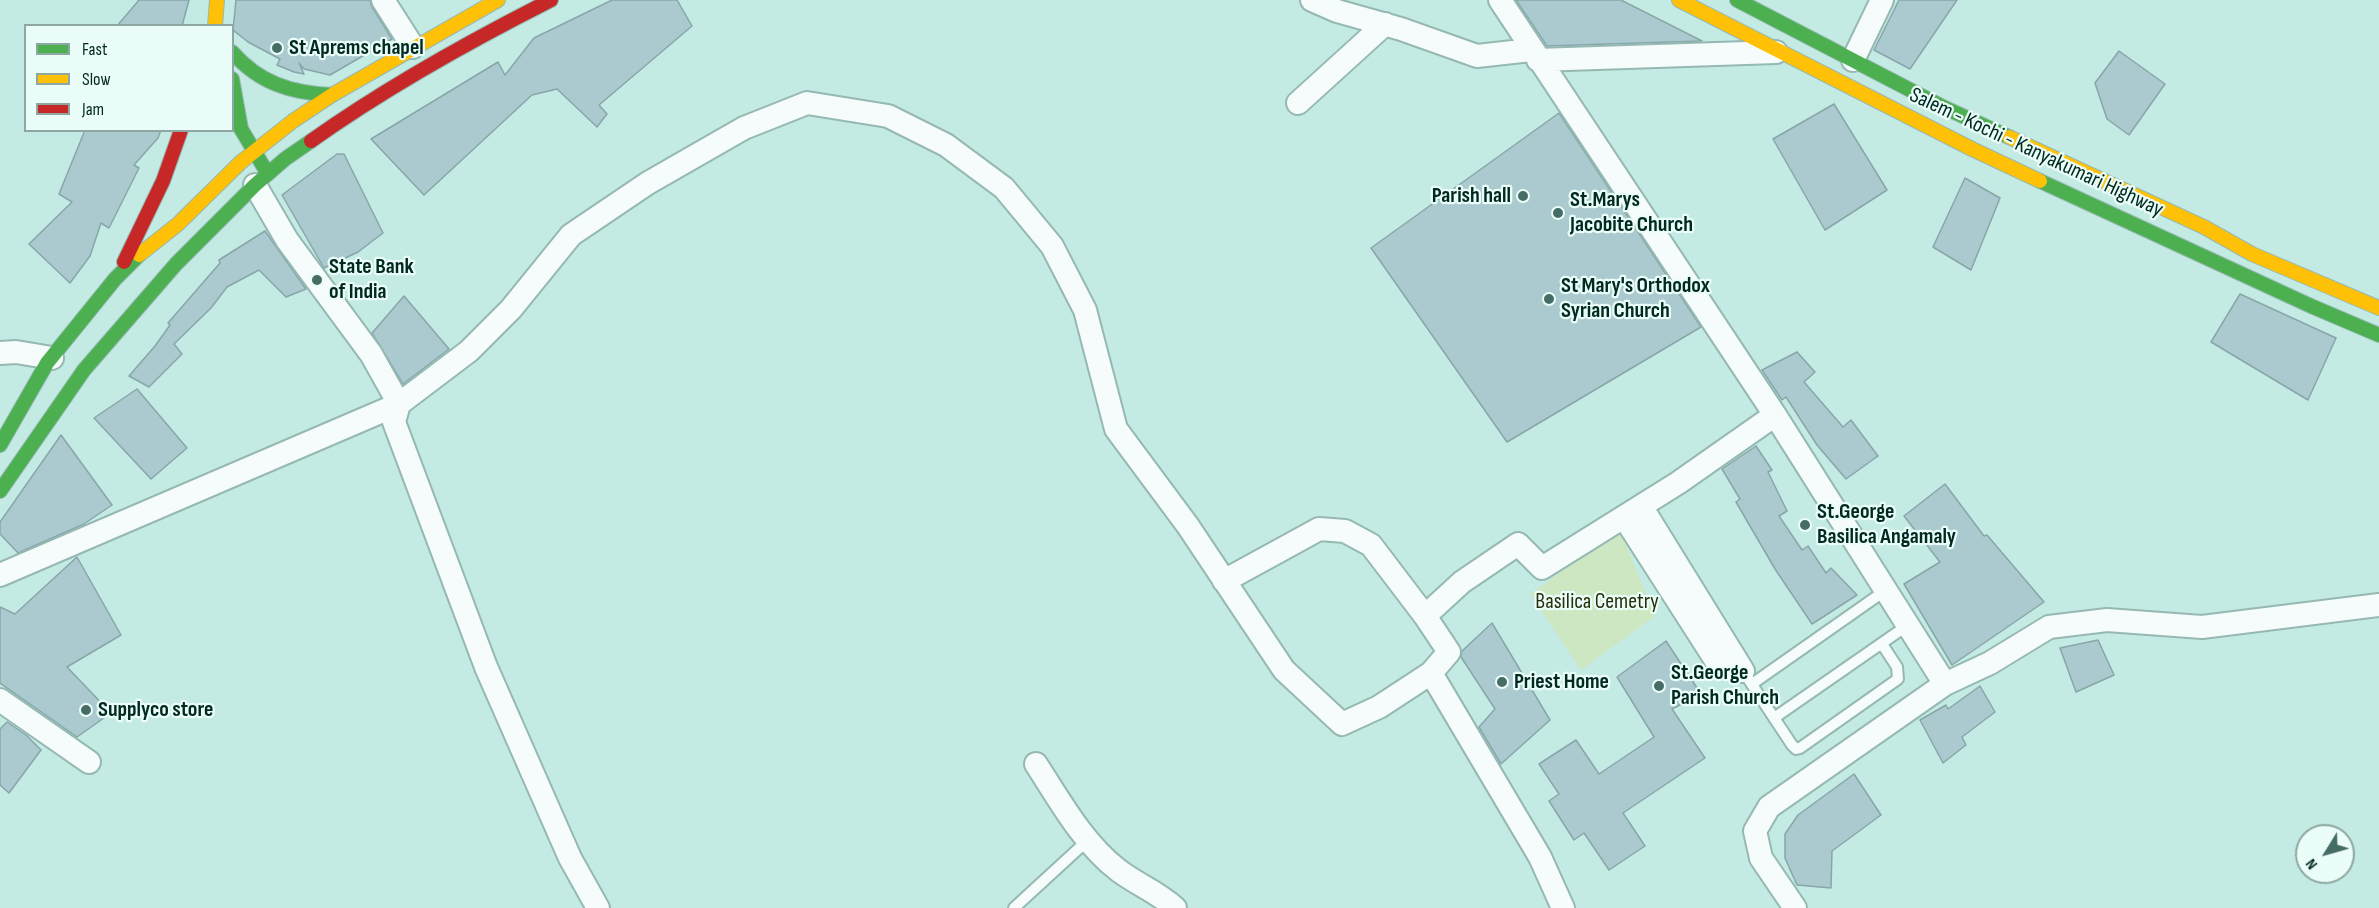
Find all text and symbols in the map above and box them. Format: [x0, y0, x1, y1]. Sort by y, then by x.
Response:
legend [24, 24, 234, 132]
place label: St Aprems chapel [289, 35, 424, 61]
text: Fast [82, 39, 107, 60]
marker: St Aprems chapel [270, 41, 284, 55]
text: Slow [82, 69, 111, 90]
street label: Salem - Kochi - Kanyakumari Highway [1905, 83, 2167, 223]
text: Jam [82, 99, 104, 120]
place label: Parish hall [1432, 183, 1511, 209]
place label: St.Marys Jacobite Church [1570, 187, 1693, 238]
marker: Parish hall [1516, 189, 1530, 203]
marker: St.Marys Jacobite Church [1551, 206, 1565, 220]
place label: State Bank of India [329, 254, 414, 306]
marker: State Bank of India [310, 273, 324, 287]
place label: St Mary's Orthodox Syrian Church [1561, 273, 1710, 324]
marker: St Mary's Orthodox Syrian Church [1542, 292, 1556, 306]
place label: St.George Basilica Angamaly [1817, 499, 1956, 550]
marker: St.George Basilica Angamaly [1798, 518, 1812, 532]
park label: Basilica Cemetry [1535, 589, 1659, 615]
place label: St.George Parish Church [1671, 660, 1779, 712]
place label: Priest Home [1514, 669, 1609, 695]
marker: Priest Home [1495, 675, 1509, 689]
marker: St.George Parish Church [1652, 679, 1666, 693]
place label: Supplyco store [98, 697, 213, 723]
marker: Supplyco store [79, 703, 93, 717]
north arrow [2295, 824, 2355, 884]
text: N [2302, 855, 2322, 873]

